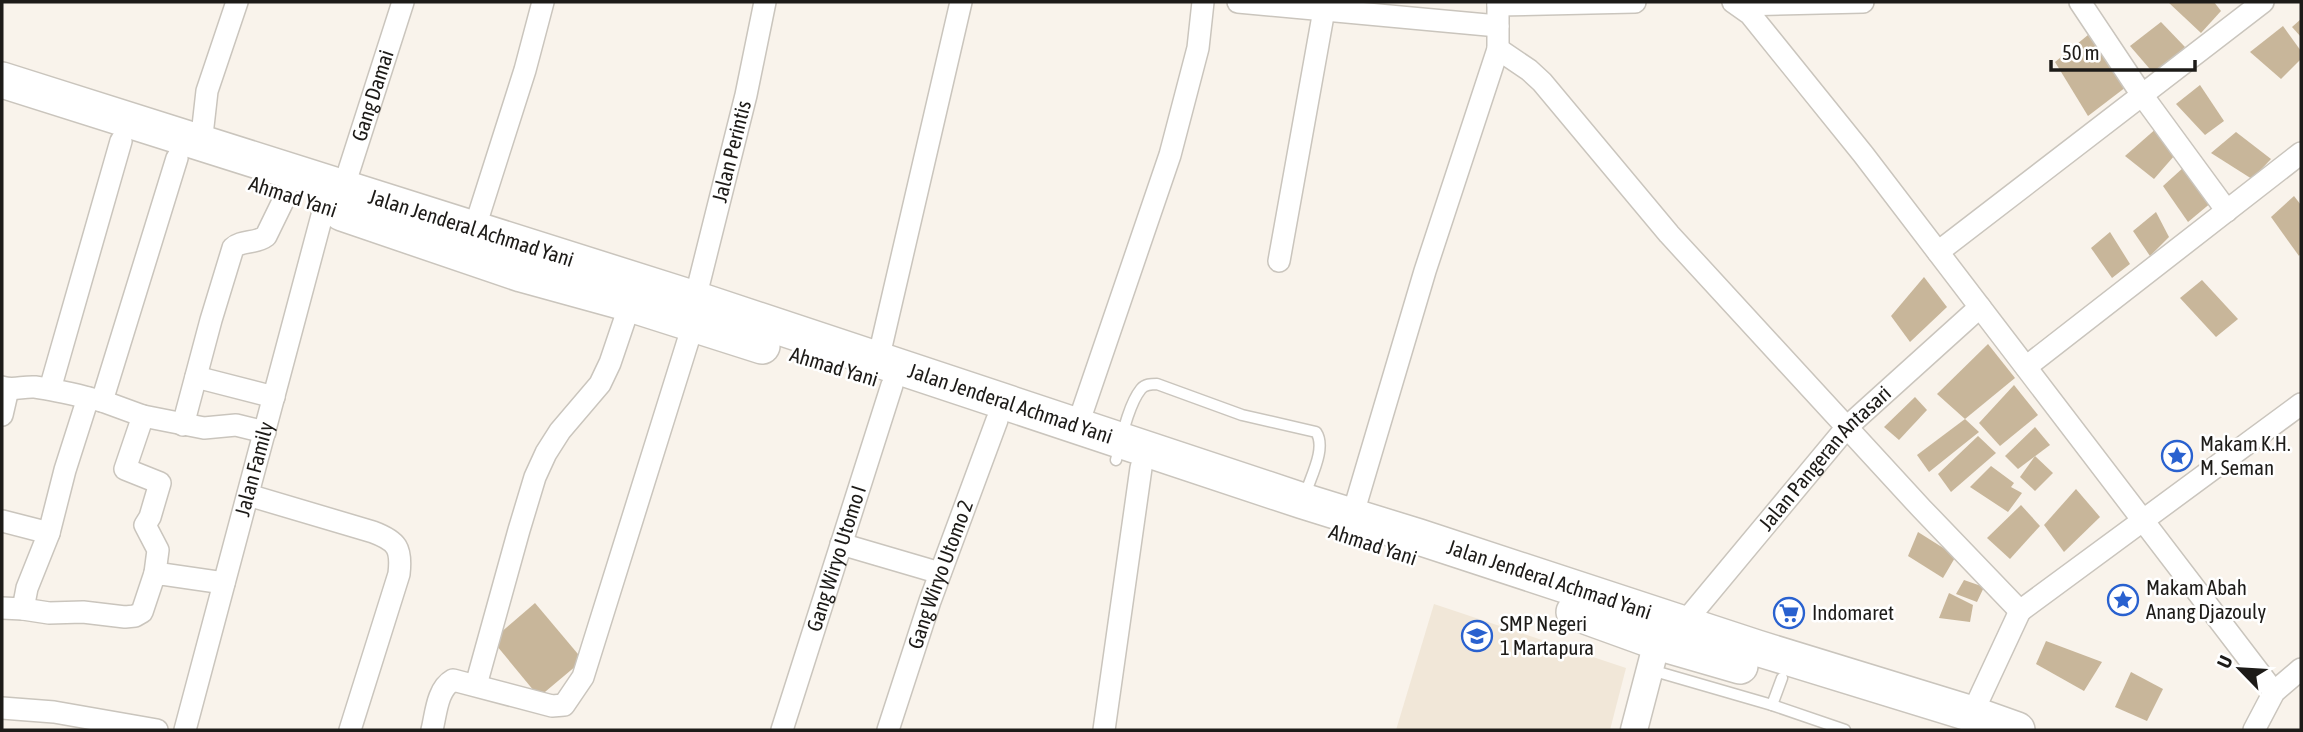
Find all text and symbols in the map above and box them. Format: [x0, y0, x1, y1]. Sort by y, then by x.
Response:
scale bar [2051, 28, 2194, 72]
text: 50 m [2062, 40, 2100, 64]
street label: Gang Damai [346, 47, 398, 144]
street label: Jalan Perintis [707, 98, 755, 205]
street label: Ahmad Yani [246, 171, 340, 222]
street label: Jalan Jenderal Achmad Yani [366, 184, 577, 271]
street label: Ahmad Yani [787, 341, 881, 391]
street label: Jalan Jenderal Achmad Yani [905, 358, 1116, 448]
street label: Jalan Pangeran Antasari [1753, 380, 1895, 535]
street label: Jalan Family [229, 419, 278, 519]
place label: Makam K.H. M. Seman [2200, 431, 2291, 479]
place icon: Makam K.H. M. Seman [2160, 439, 2194, 473]
street label: Gang Wiryo Utomo I [801, 482, 870, 634]
street label: Gang Wiryo Utomo 2 [902, 497, 977, 652]
street label: Ahmad Yani [1326, 519, 1420, 570]
street label: Jalan Jenderal Achmad Yani [1444, 534, 1655, 624]
place label: Makam Abah Anang Djazouly [2146, 575, 2266, 623]
place icon: Makam Abah Anang Djazouly [2106, 583, 2140, 617]
supermarket icon: Indomaret [1772, 596, 1806, 630]
place label: Indomaret [1812, 600, 1894, 624]
place label: SMP Negeri 1 Martapura [1500, 611, 1594, 659]
school or university icon: SMP Negeri 1 Martapura [1460, 619, 1494, 653]
north arrow [2205, 634, 2275, 704]
text: U [2212, 652, 2237, 672]

